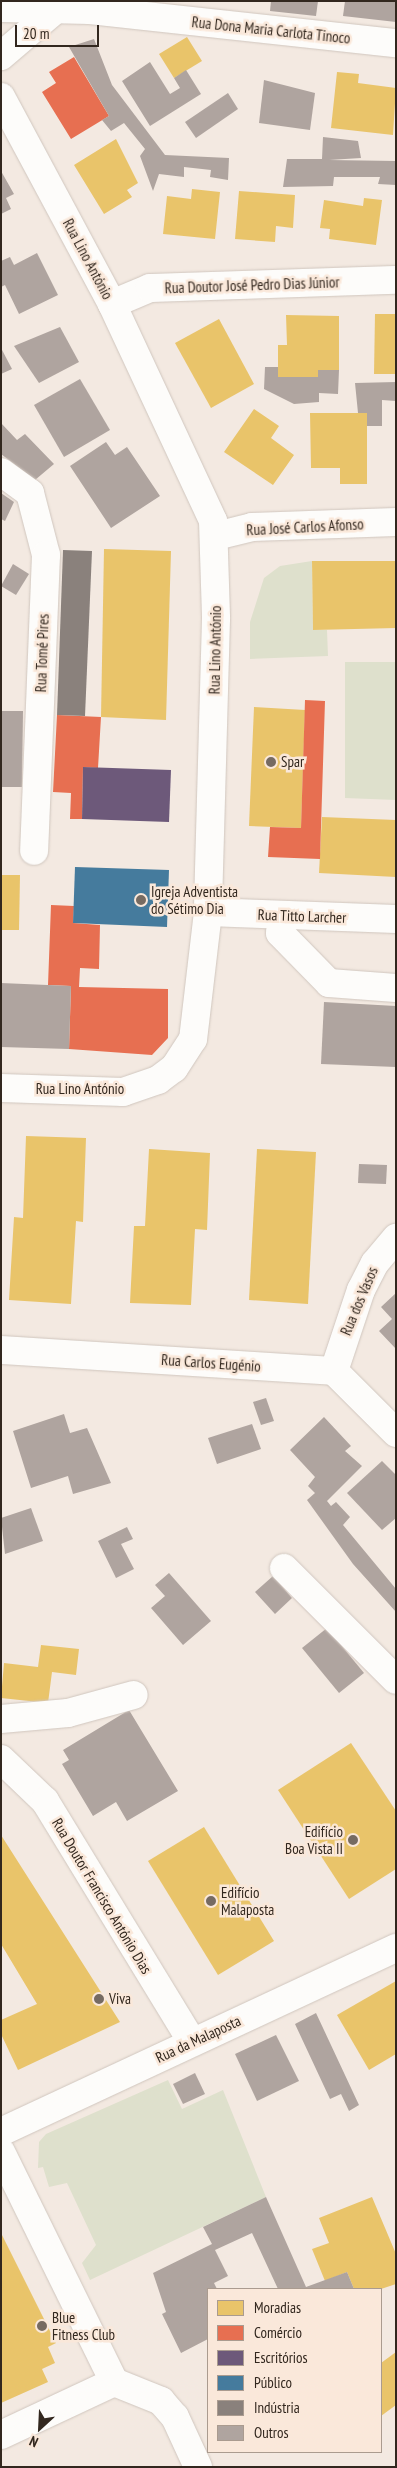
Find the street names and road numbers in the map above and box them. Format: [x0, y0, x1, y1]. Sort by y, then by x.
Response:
street label: Rua Dona Maria Carlota Tinoco [191, 13, 351, 47]
street label: Rua Lino António [59, 215, 117, 303]
street label: Rua Doutor José Pedro Dias Júnior [164, 273, 340, 297]
street label: Rua José Carlos Afonso [246, 515, 364, 539]
street label: Rua Lino António [205, 605, 225, 695]
street label: Rua Tomé Pires [32, 613, 52, 693]
street label: Rua Titto Larcher [257, 905, 347, 927]
street label: Rua Lino António [35, 1080, 125, 1098]
street label: Rua dos Vasos [336, 1264, 382, 1338]
street label: Rua Carlos Eugénio [161, 1351, 261, 1375]
street label: Rua Doutor Francisco António Dias [48, 1815, 156, 1977]
street label: Rua da Malaposta [153, 2011, 243, 2067]

